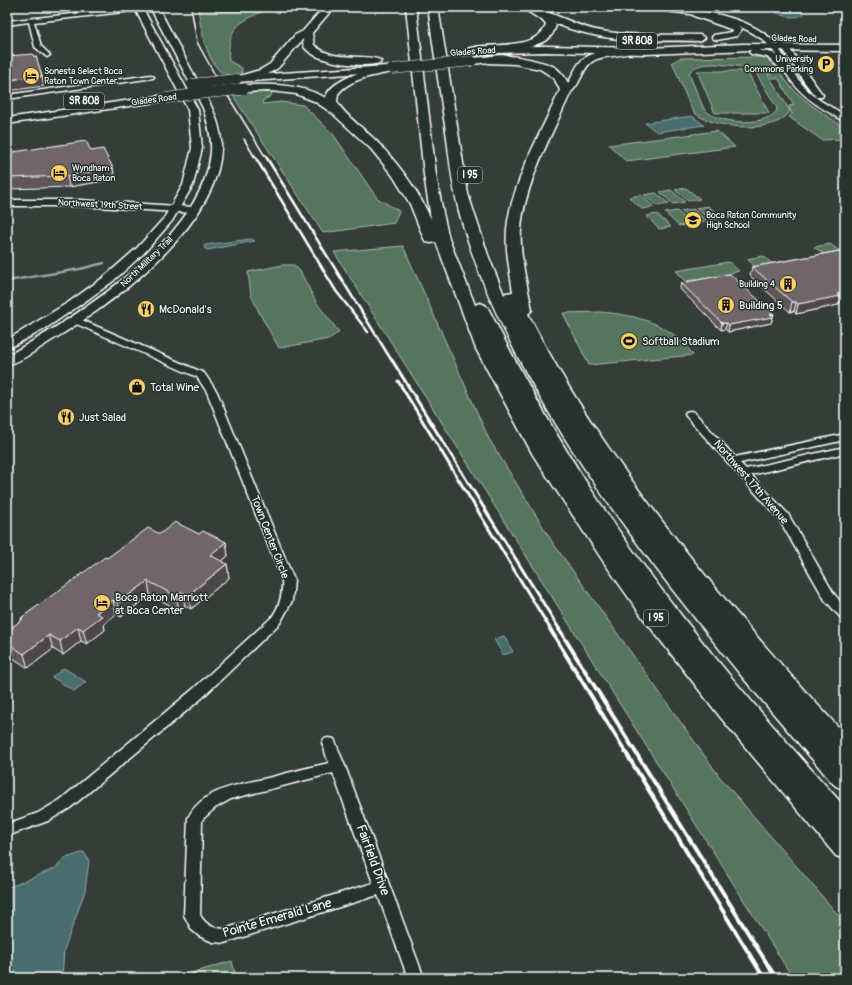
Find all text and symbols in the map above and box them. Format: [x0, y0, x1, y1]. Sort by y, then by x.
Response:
road number: SR 808 [617, 33, 657, 49]
street label: Glades Road [771, 33, 817, 45]
street label: Glades Road [450, 45, 496, 59]
place label: University Commons Parking [744, 54, 813, 75]
parking icon: University Commons Parking [816, 54, 836, 74]
hotel icon: Sonesta Select Boca Raton Town Center [21, 66, 41, 86]
place label: Sonesta Select Boca Raton Town Center [44, 66, 122, 87]
street label: Glades Road [131, 91, 177, 109]
road number: SR 808 [64, 93, 104, 109]
hotel icon: Wyndham Boca Raton [49, 163, 69, 183]
place label: Wyndham Boca Raton [72, 163, 115, 184]
road number: I 95 [458, 167, 482, 183]
street label: Northwest 19th Street [58, 197, 143, 213]
school or university icon: Boca Raton Community High School [683, 210, 703, 230]
place label: Boca Raton Community High School [706, 210, 796, 231]
street label: North Military Trail [119, 234, 175, 290]
building icon: Building 4 [778, 274, 798, 294]
place label: Building 4 [739, 279, 776, 290]
building icon: Building 5 [716, 295, 736, 315]
restaurant icon: McDonald's [136, 299, 156, 319]
place label: Building 5 [739, 299, 783, 312]
place label: McDonald's [159, 303, 212, 316]
sports icon: Softball Stadium [619, 331, 639, 351]
place label: Softball Stadium [642, 335, 720, 348]
shop icon: Total Wine [127, 377, 147, 397]
place label: Total Wine [150, 381, 200, 394]
restaurant icon: Just Salad [56, 407, 76, 427]
place label: Just Salad [79, 411, 126, 424]
street label: Northwest 17th Avenue [711, 437, 792, 527]
street label: Town Center Circle [248, 494, 292, 581]
place label: Boca Raton Marriott at Boca Center [115, 591, 208, 617]
hotel icon: Boca Raton Marriott at Boca Center [92, 593, 112, 613]
road number: I 95 [644, 610, 668, 626]
street label: Fairfield Drive [353, 822, 393, 898]
street label: Pointe Emerald Lane [221, 895, 334, 941]

